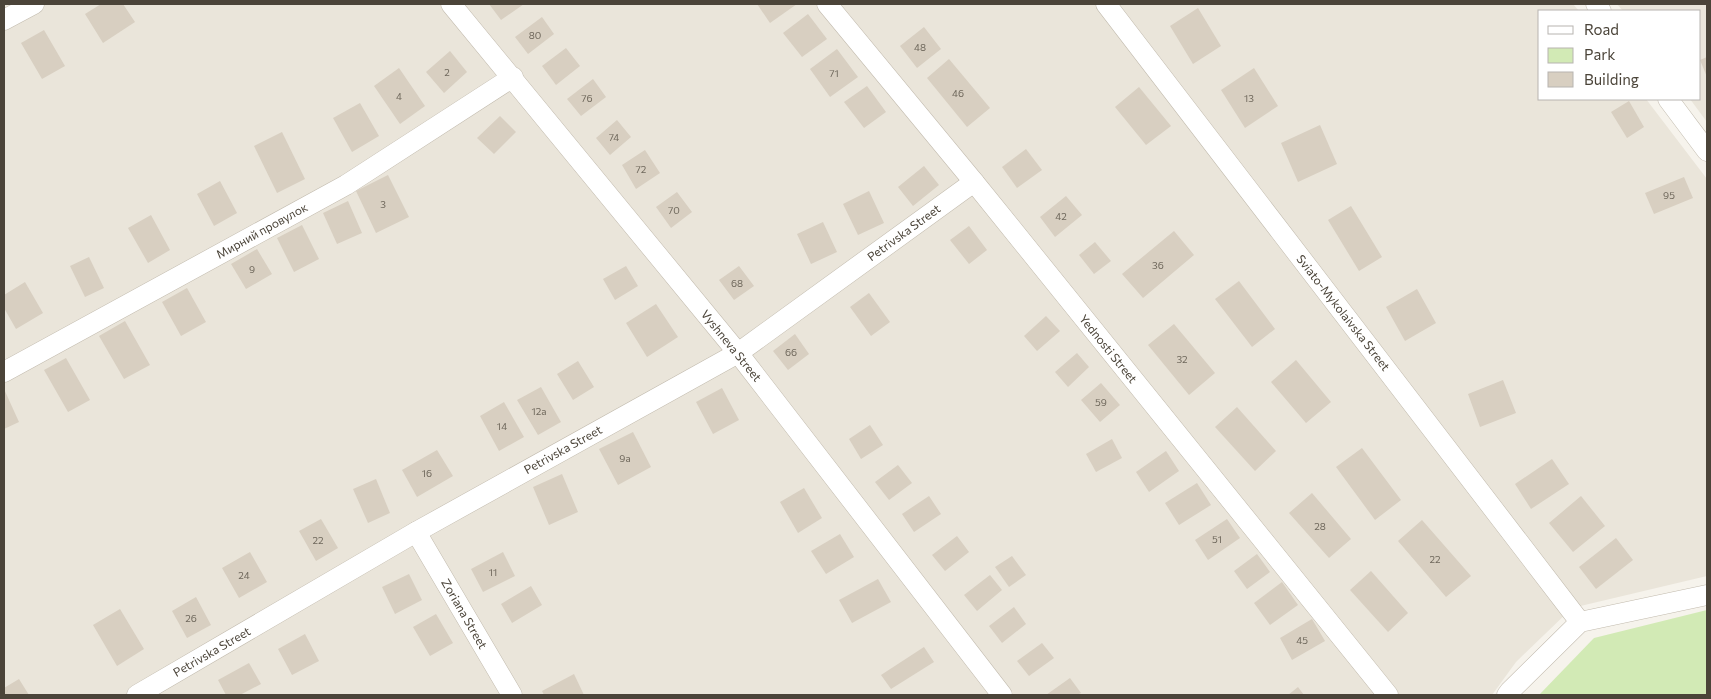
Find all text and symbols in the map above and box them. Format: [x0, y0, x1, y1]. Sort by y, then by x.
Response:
legend [1538, 10, 1701, 100]
text: Road [1584, 20, 1619, 38]
house number: 80 [529, 29, 541, 41]
house number: 48 [914, 41, 926, 53]
text: Park [1584, 45, 1615, 63]
house number: 2 [444, 66, 450, 78]
house number: 71 [829, 67, 839, 79]
text: Building [1584, 70, 1639, 88]
house number: 46 [952, 87, 964, 99]
house number: 4 [396, 90, 402, 102]
house number: 76 [581, 92, 593, 104]
house number: 13 [1244, 92, 1254, 104]
house number: 74 [609, 131, 619, 143]
house number: 72 [636, 163, 647, 175]
house number: 95 [1663, 189, 1675, 201]
house number: 3 [380, 198, 386, 210]
street label: Мирний провулок [214, 199, 310, 261]
street label: Petrivska Street [864, 201, 943, 263]
house number: 70 [668, 204, 680, 216]
house number: 42 [1055, 210, 1067, 222]
street label: Sviato-Mykolaivska Street [1294, 252, 1393, 373]
house number: 36 [1152, 259, 1164, 271]
house number: 9 [249, 263, 255, 275]
house number: 68 [731, 277, 743, 289]
street label: Vyshneva Street [699, 307, 765, 384]
street label: Yednosti Street [1077, 312, 1141, 385]
house number: 66 [785, 346, 797, 358]
house number: 32 [1176, 353, 1188, 365]
house number: 59 [1095, 396, 1107, 408]
house number: 12а [531, 405, 547, 417]
house number: 14 [497, 420, 507, 432]
street label: Petrivska Street [521, 422, 604, 476]
house number: 9а [619, 452, 631, 464]
house number: 16 [422, 467, 432, 479]
house number: 28 [1314, 520, 1326, 532]
house number: 51 [1212, 533, 1222, 545]
house number: 22 [312, 534, 324, 546]
house number: 22 [1429, 553, 1441, 565]
house number: 11 [489, 566, 497, 578]
house number: 24 [238, 569, 250, 581]
street label: Zoriana Street [439, 576, 491, 651]
house number: 26 [185, 612, 197, 624]
street label: Petrivska Street [170, 623, 253, 679]
house number: 45 [1296, 634, 1308, 646]

